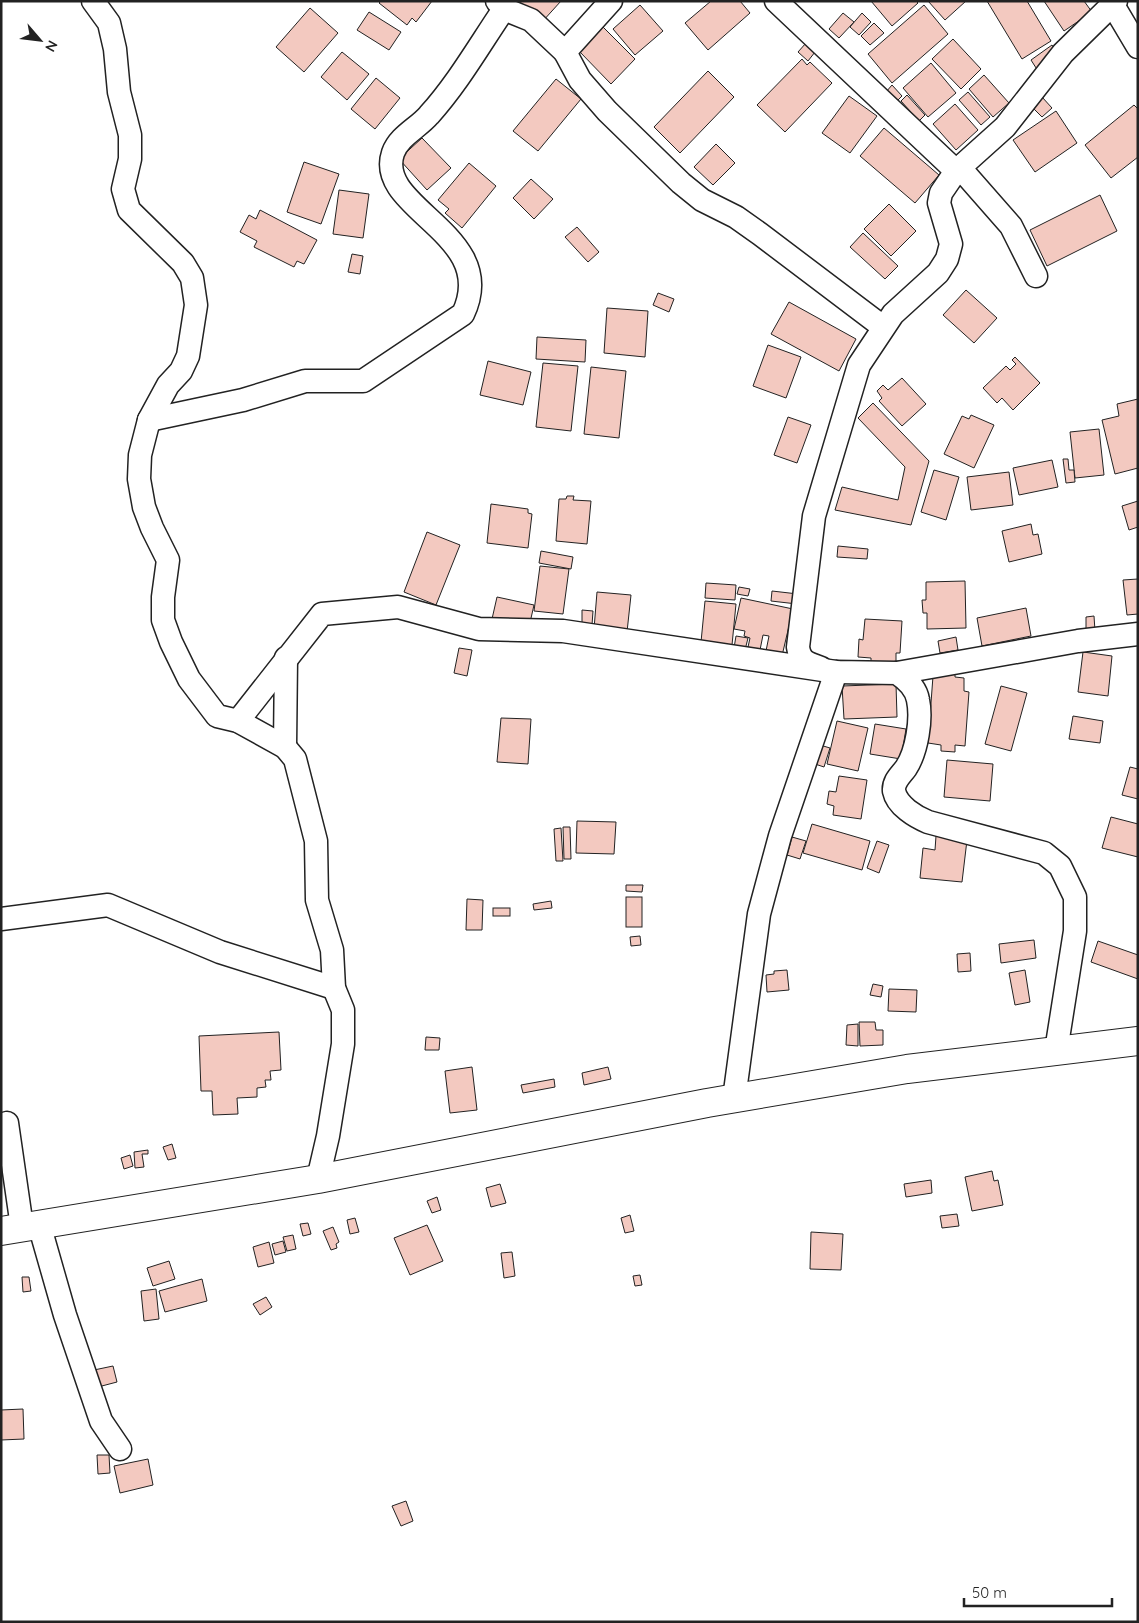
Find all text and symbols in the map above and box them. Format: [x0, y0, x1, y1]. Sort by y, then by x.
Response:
north arrow [15, 15, 65, 65]
text: N [41, 37, 62, 55]
scale bar [964, 1576, 1112, 1608]
text: 50 m [972, 1583, 1007, 1602]

